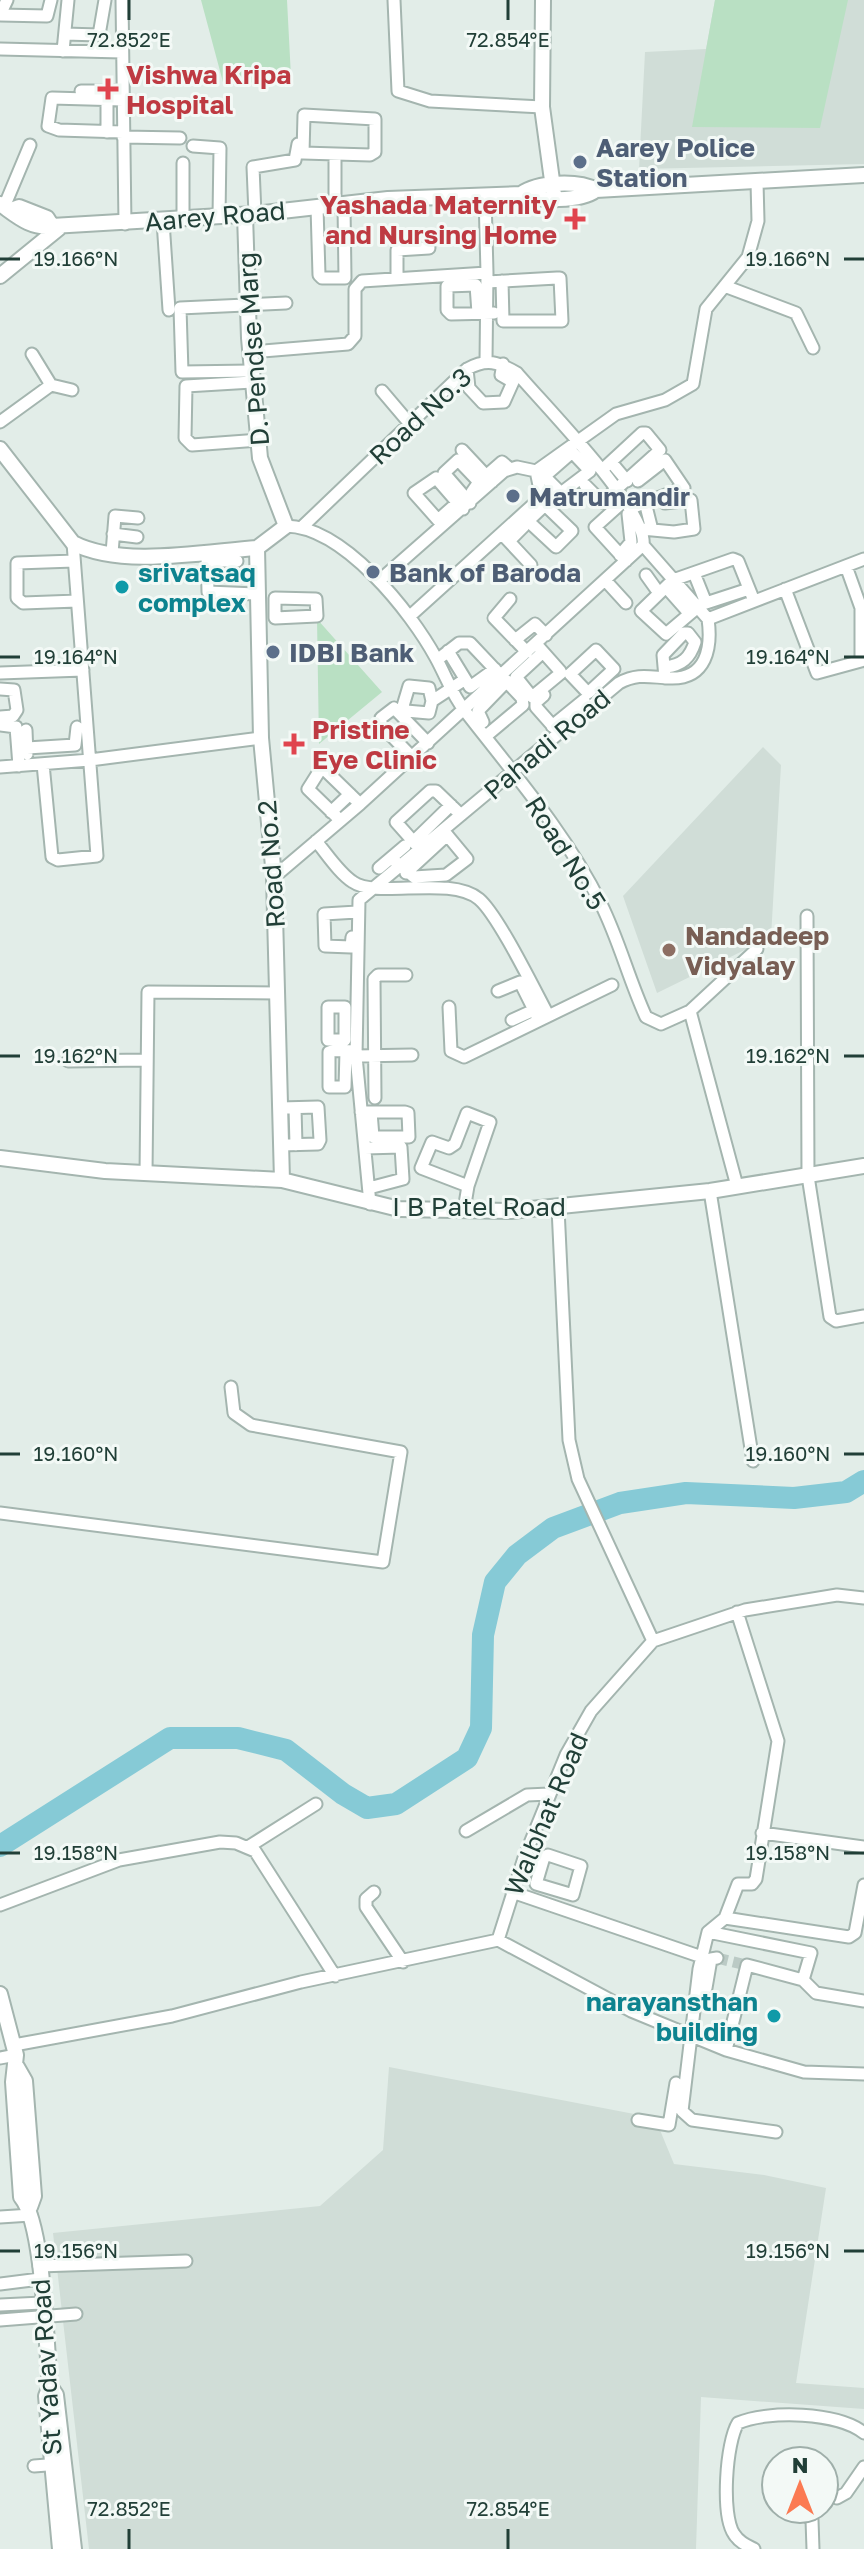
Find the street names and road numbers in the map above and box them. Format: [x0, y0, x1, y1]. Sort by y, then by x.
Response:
street label: Aarey Road [143, 194, 287, 238]
street label: D. Pendse Marg [231, 251, 275, 447]
street label: Road No.3 [363, 361, 477, 471]
street label: Pahadi Road [478, 682, 616, 806]
street label: Road No.5 [519, 791, 613, 915]
street label: Road No.2 [251, 799, 291, 929]
street label: I B Patel Road [392, 1191, 566, 1222]
street label: Walbhat Road [498, 1728, 594, 1900]
street label: St Yadav Road [24, 2278, 68, 2456]

